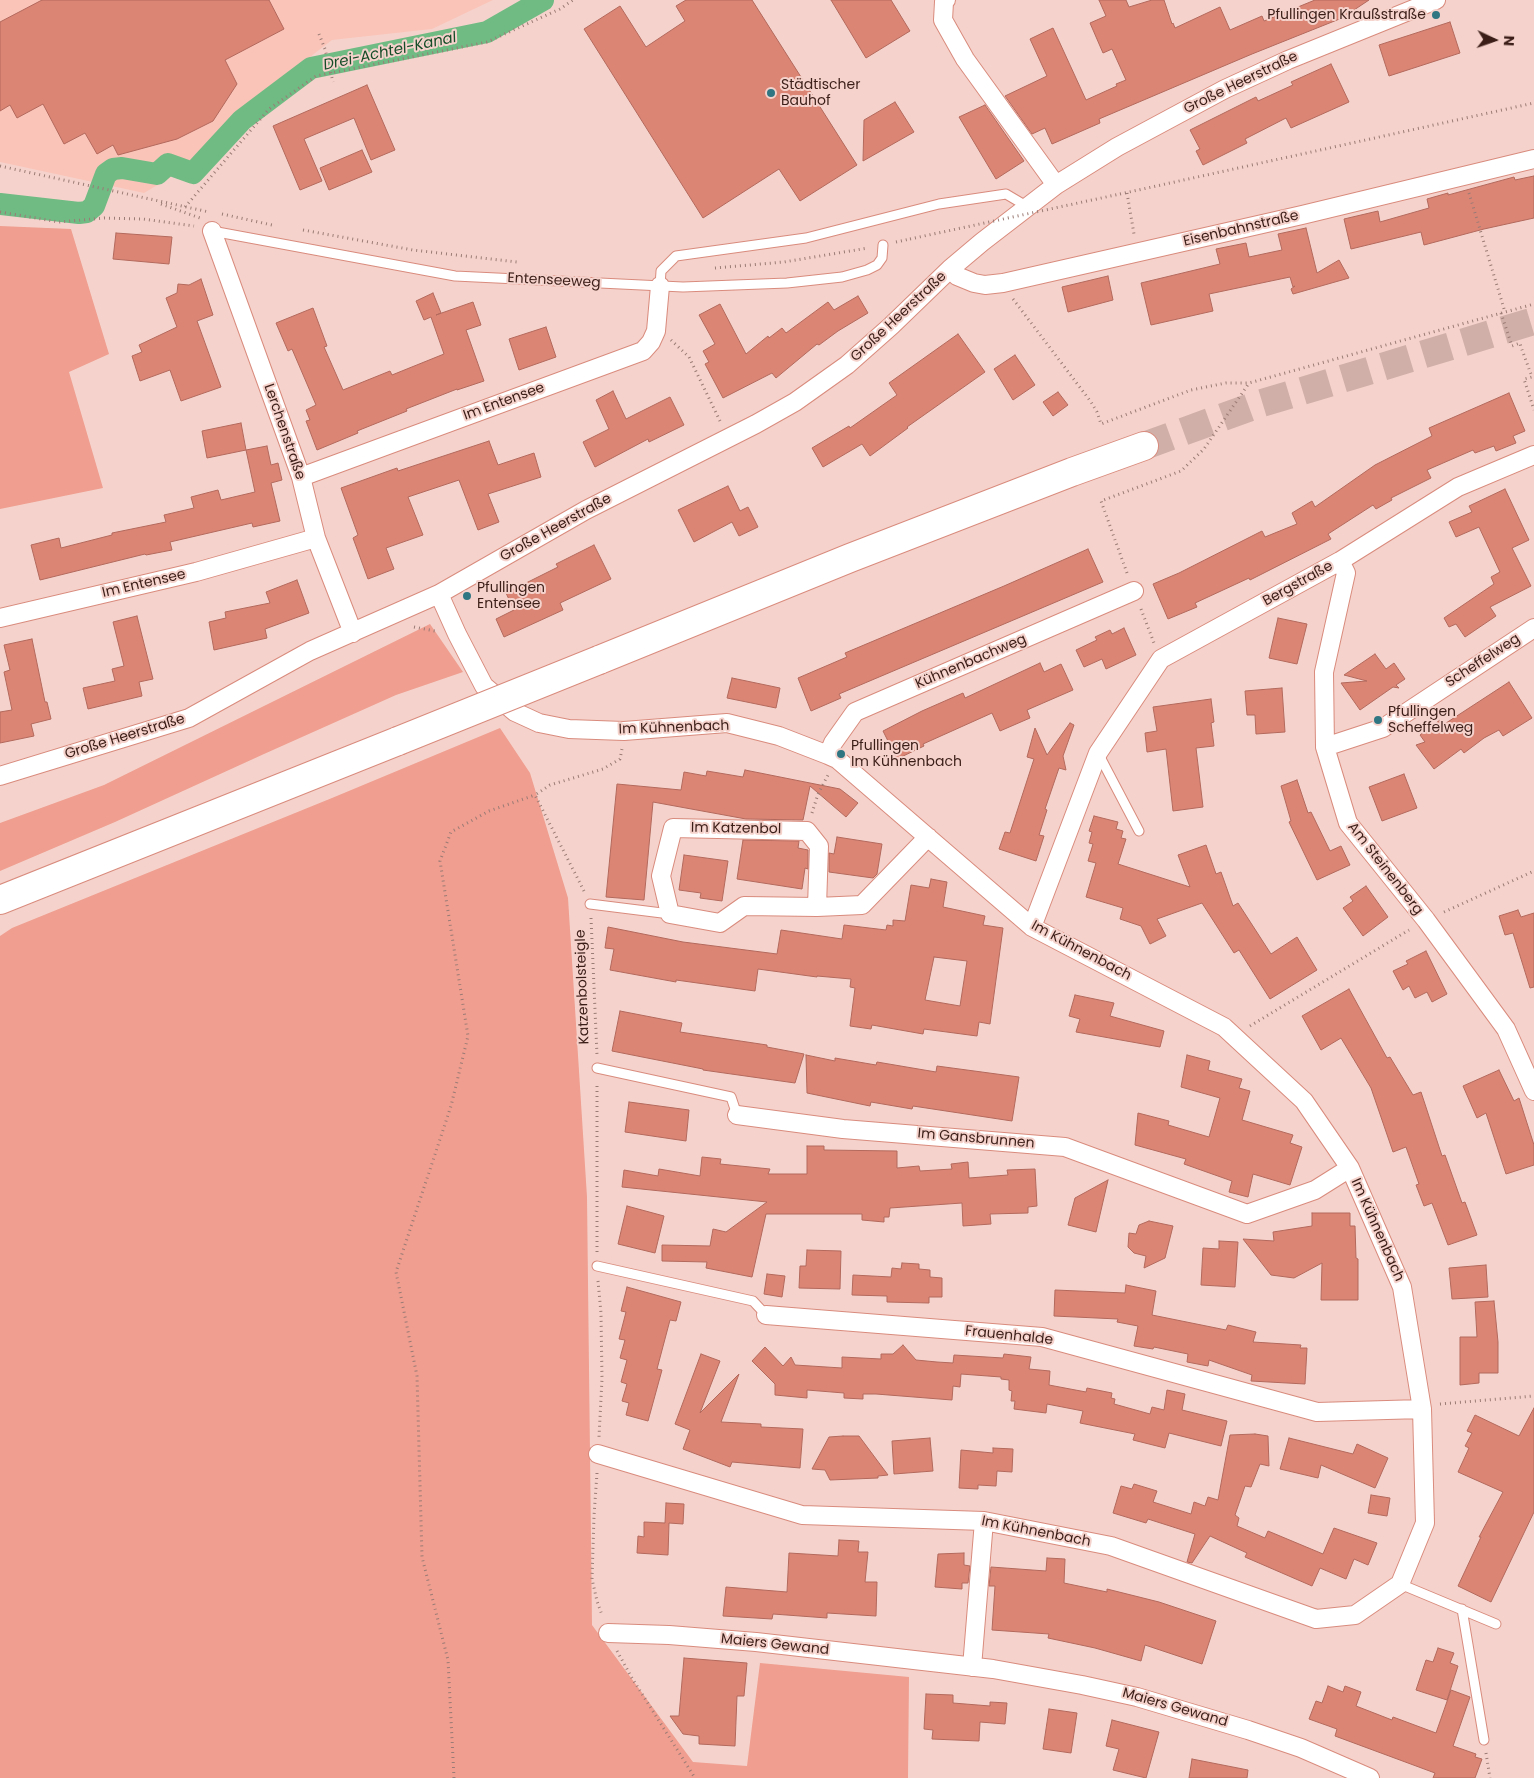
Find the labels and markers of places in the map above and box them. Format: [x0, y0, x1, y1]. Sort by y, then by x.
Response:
place label: Pfullingen Kraußstraße [1267, 7, 1426, 23]
marker: Pfullingen Kraußstraße [1430, 9, 1442, 21]
place label: Städtischer Bauhof [781, 77, 860, 110]
marker: Städtischer Bauhof [765, 87, 777, 99]
place label: Pfullingen Entensee [477, 580, 545, 612]
marker: Pfullingen Entensee [461, 590, 473, 602]
place label: Pfullingen Scheffelweg [1388, 704, 1473, 736]
marker: Pfullingen Scheffelweg [1372, 714, 1384, 726]
place label: Pfullingen Im Kühnenbach [851, 738, 962, 770]
marker: Pfullingen Im Kühnenbach [835, 748, 847, 760]

